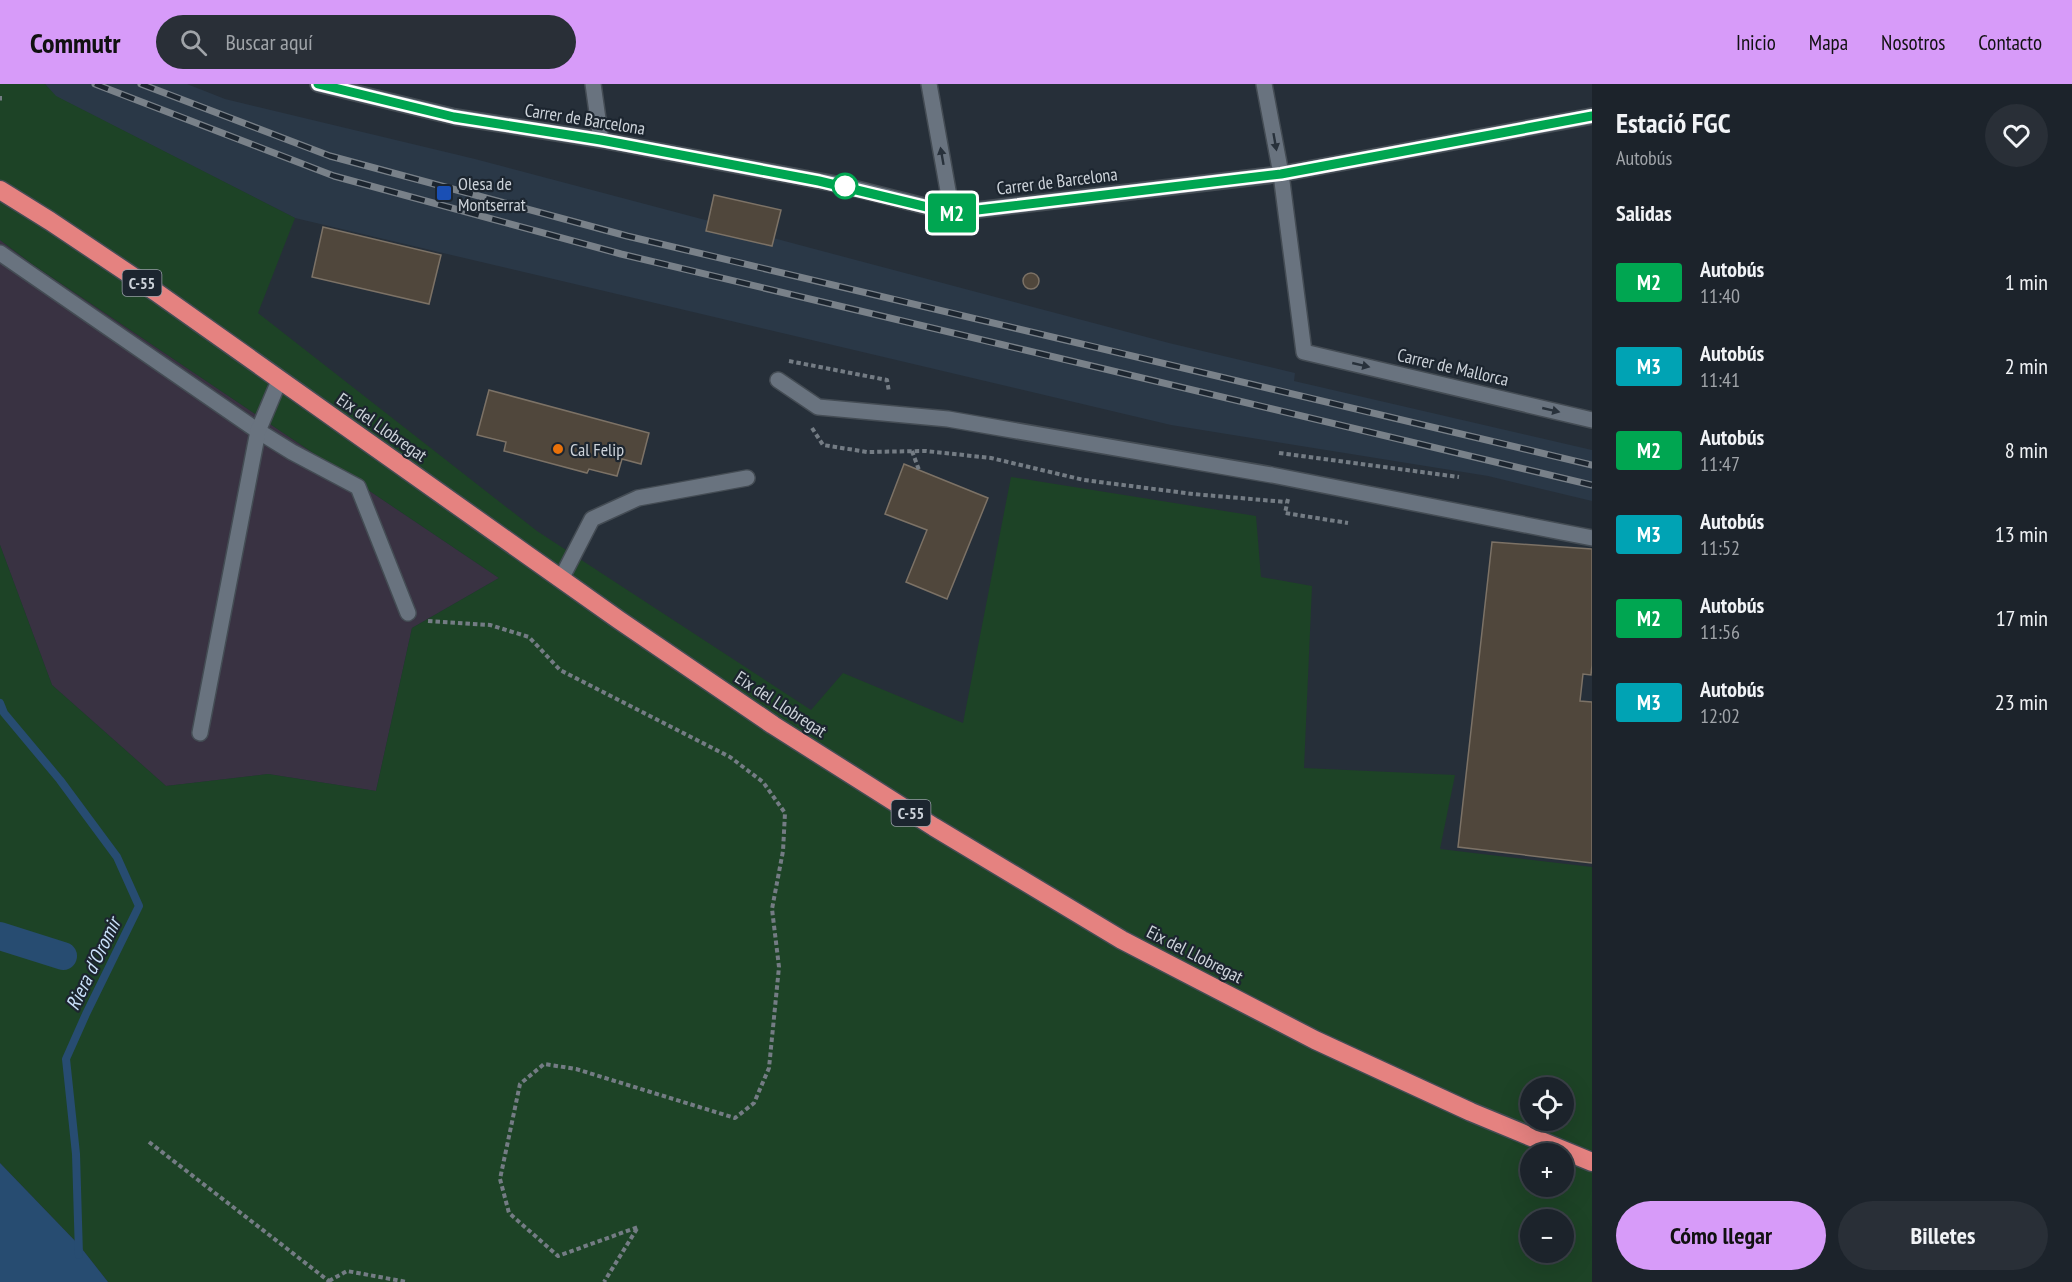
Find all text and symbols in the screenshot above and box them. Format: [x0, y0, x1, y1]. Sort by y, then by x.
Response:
search box [156, 15, 576, 69]
text: Commutr [30, 24, 120, 61]
icon: search [177, 26, 210, 59]
text: Buscar aquí [225, 28, 313, 56]
text: Inicio [1736, 29, 1776, 56]
text: Mapa [1809, 29, 1848, 56]
text: Nosotros [1881, 29, 1945, 56]
text: Contacto [1978, 29, 2042, 56]
street label: Carrer de Barcelona [523, 98, 647, 140]
text: Estació FGC [1616, 104, 1730, 141]
button: heart [1985, 104, 2048, 167]
one-way arrow [1271, 132, 1280, 151]
text: Autobús [1616, 145, 1672, 171]
one-way arrow [937, 146, 946, 165]
street label: Carrer de Barcelona [995, 162, 1119, 200]
place label: Olesa de Montserrat [458, 172, 526, 216]
unlabelled marker [832, 173, 858, 199]
marker: Olesa de Montserrat [435, 184, 453, 202]
line badge: M2 [925, 194, 979, 232]
text: Salidas [1616, 199, 1672, 227]
text: M2 [940, 200, 964, 227]
text: Autobús [1700, 255, 1764, 283]
text: 1 min [2005, 268, 2048, 296]
text: M2 [1637, 269, 1661, 296]
road number: C-55 [122, 270, 162, 296]
text: 11:40 [1700, 283, 1740, 309]
text: Autobús [1700, 339, 1764, 367]
street label: Carrer de Mallorca [1395, 343, 1511, 391]
text: 2 min [2005, 352, 2048, 380]
text: M3 [1637, 353, 1661, 380]
one-way arrow [1352, 361, 1371, 371]
text: 11:41 [1700, 367, 1740, 393]
street label: Eix del Llobregat [332, 387, 432, 467]
one-way arrow [1542, 406, 1561, 415]
text: Autobús [1700, 423, 1764, 451]
text: 8 min [2005, 436, 2048, 464]
text: M2 [1637, 437, 1661, 464]
place label: Cal Felip [570, 438, 624, 461]
marker: Cal Felip [551, 442, 565, 456]
text: 11:47 [1700, 451, 1740, 477]
text: Autobús [1700, 507, 1764, 535]
text: 13 min [1995, 520, 2048, 548]
text: M3 [1637, 521, 1661, 548]
text: 11:52 [1700, 535, 1740, 561]
text: Autobús [1700, 591, 1764, 619]
text: 17 min [1996, 604, 2048, 632]
text: M2 [1637, 605, 1661, 632]
text: 11:56 [1700, 619, 1740, 645]
street label: Eix del Llobregat [731, 666, 831, 742]
text: Autobús [1700, 675, 1764, 703]
text: 23 min [1995, 688, 2048, 716]
text: M3 [1637, 689, 1661, 716]
text: 12:02 [1700, 703, 1740, 729]
road number: C-55 [892, 800, 930, 826]
water label: Riera d'Oromir [60, 911, 128, 1014]
street label: Eix del Llobregat [1143, 920, 1247, 988]
map controls [1520, 1077, 1574, 1263]
button: locate [1520, 1077, 1574, 1131]
button: + [1520, 1143, 1574, 1197]
button: Cómo llegar [1616, 1201, 1826, 1270]
button: Billetes [1838, 1201, 2048, 1270]
button: − [1520, 1209, 1574, 1263]

